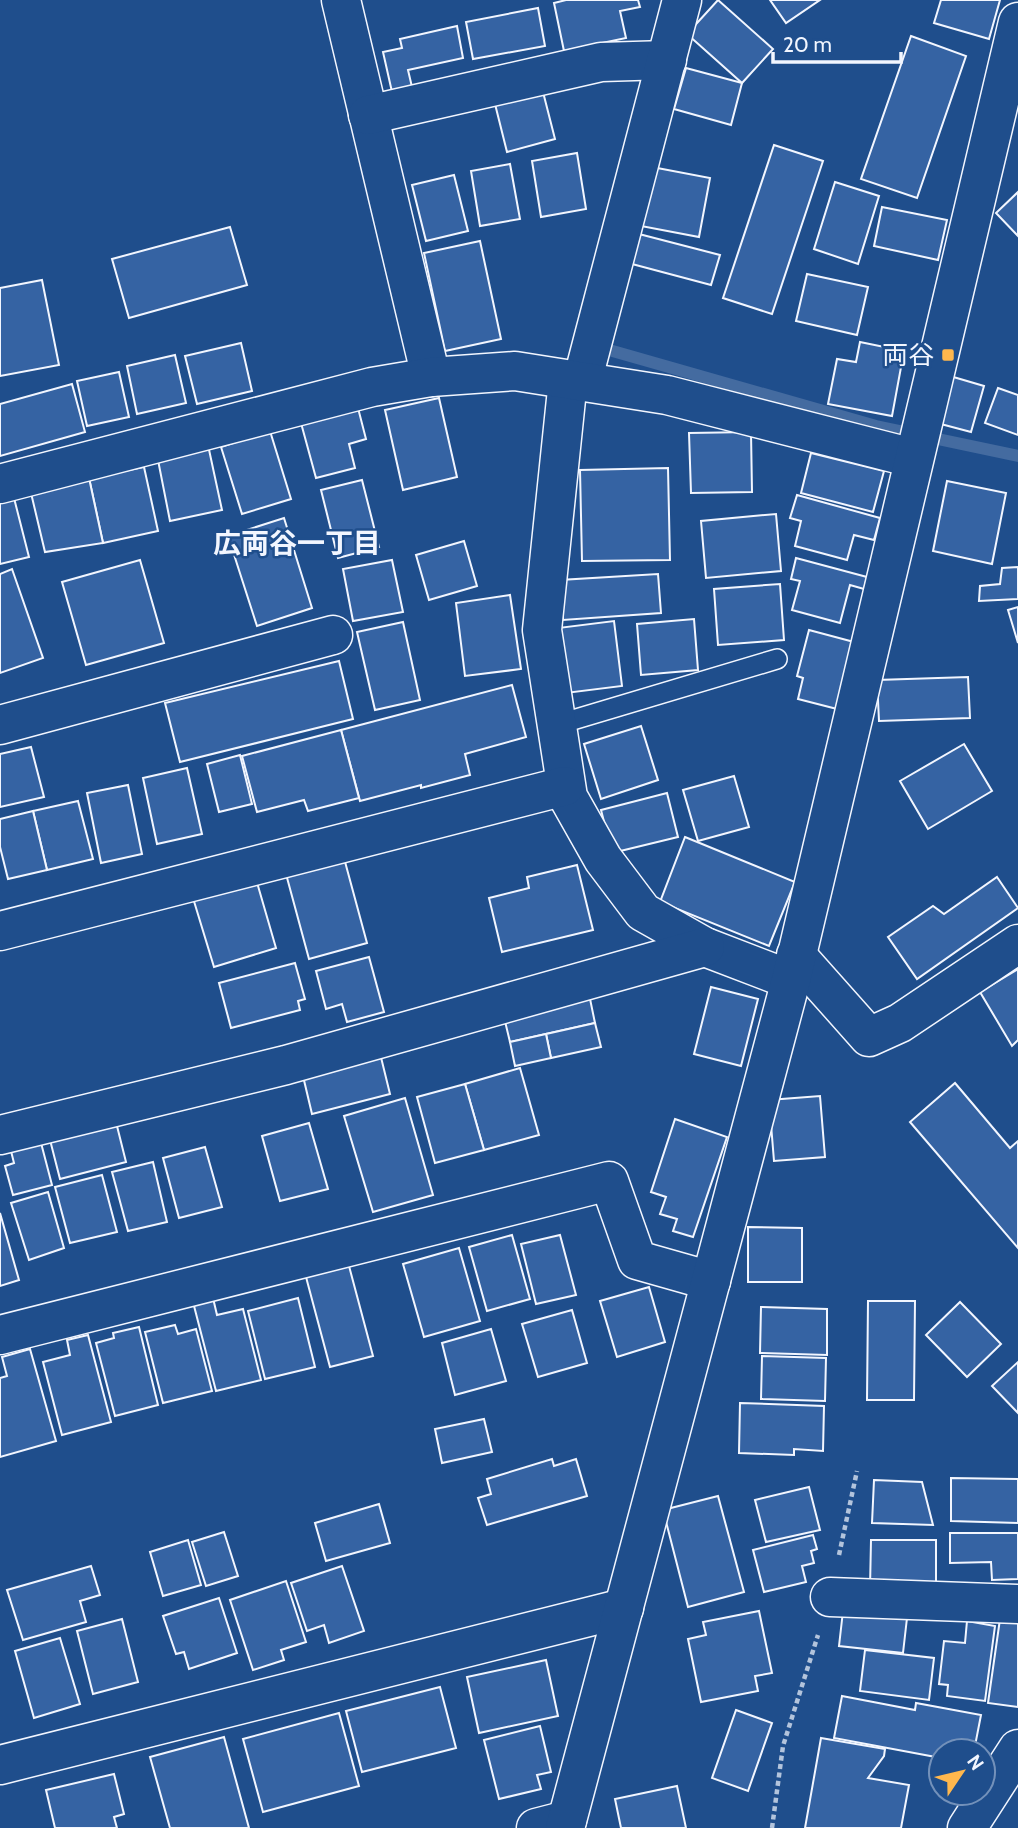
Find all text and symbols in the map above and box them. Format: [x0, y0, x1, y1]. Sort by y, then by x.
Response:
scale bar [773, 21, 901, 65]
text: 20 m [783, 32, 832, 57]
place label: 両谷 [882, 339, 934, 371]
marker: 両谷 [940, 347, 956, 363]
district label: 広両谷一丁目 [213, 526, 381, 560]
north arrow [927, 1737, 997, 1807]
text: N [962, 1750, 989, 1775]

